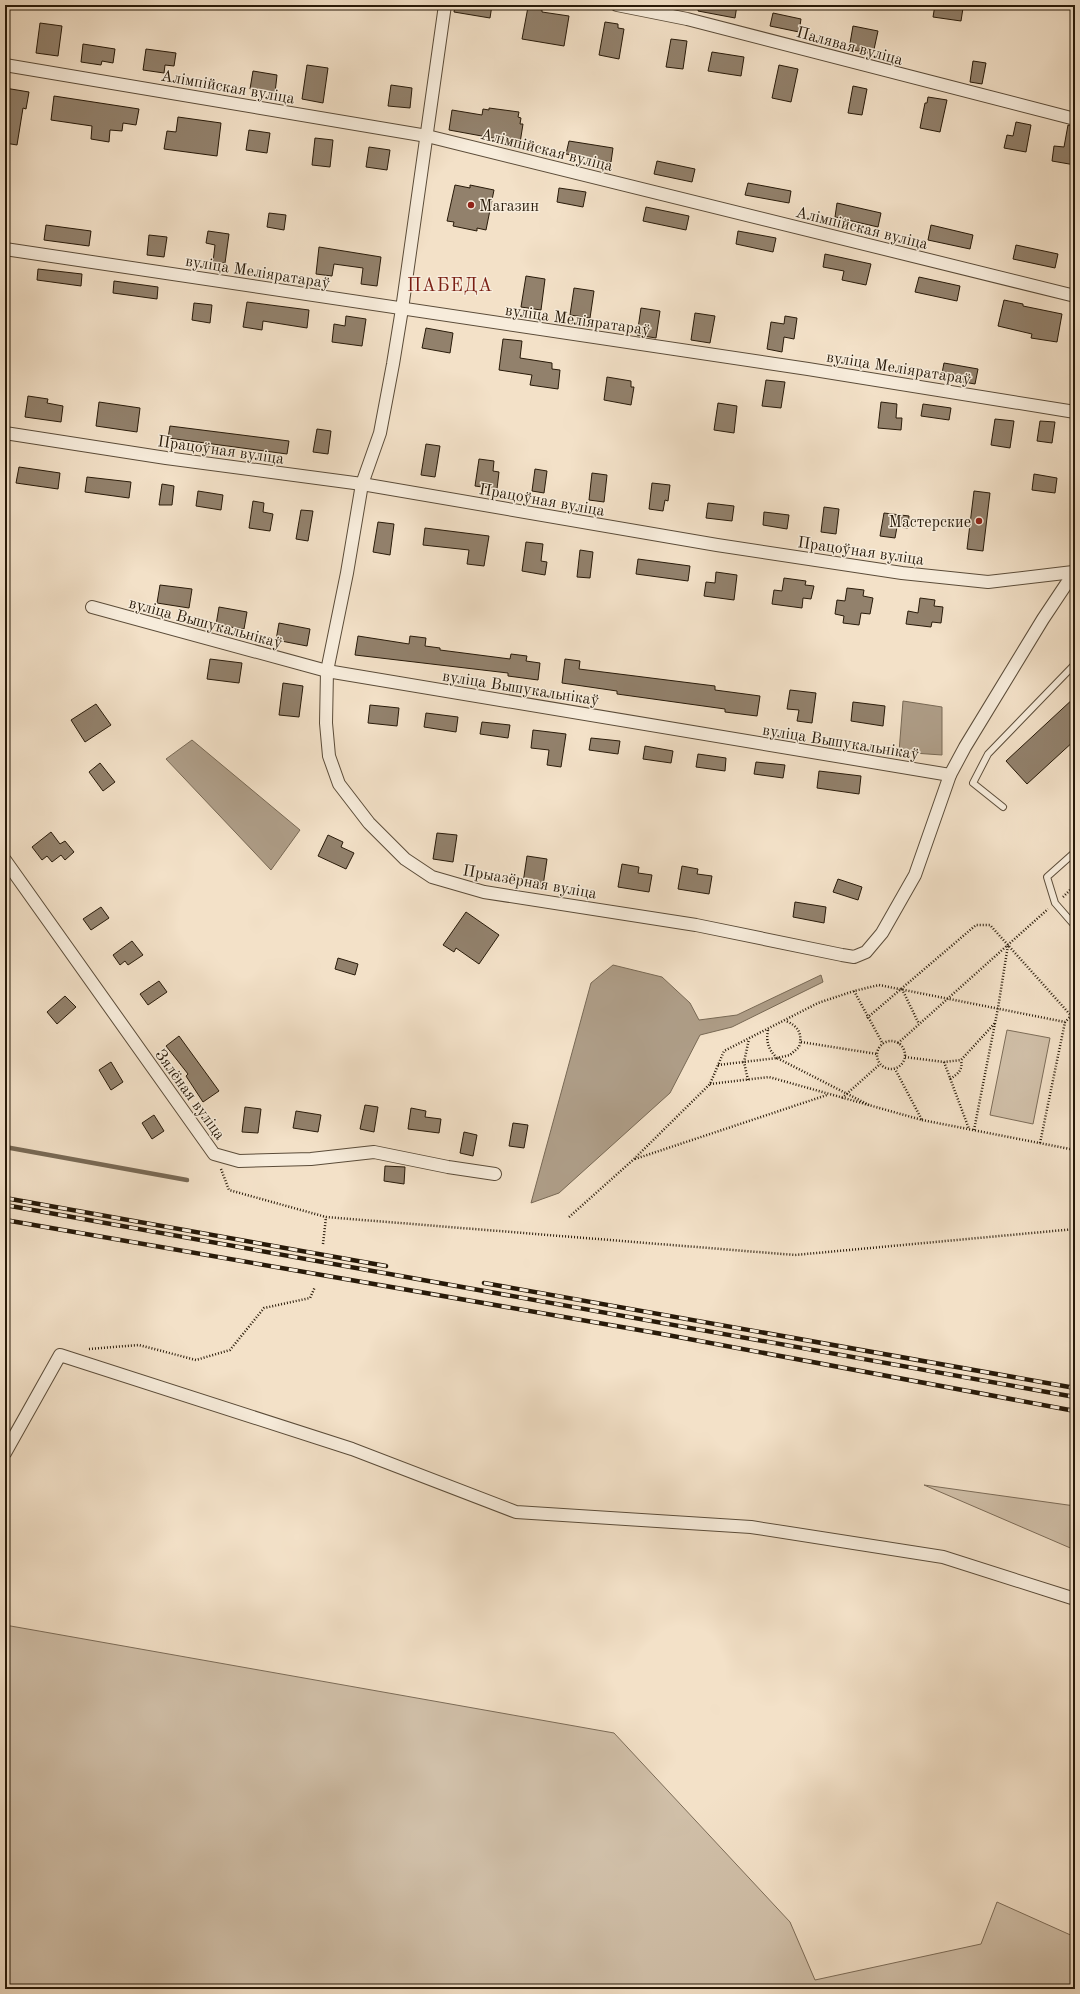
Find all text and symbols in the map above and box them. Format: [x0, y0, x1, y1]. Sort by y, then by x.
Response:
street label: Палявая вуліца [794, 25, 905, 69]
street label: Алімпійская вуліца [160, 68, 296, 108]
street label: Алімпійская вуліца [479, 127, 614, 175]
place label: Магазин [479, 199, 539, 215]
marker: Магазин [466, 200, 476, 210]
street label: Алімпійская вуліца [794, 205, 929, 253]
street label: вуліца Меліяратараў [184, 254, 332, 292]
district label: ПАБЕДА [407, 277, 493, 295]
street label: вуліца Меліяратараў [504, 303, 652, 339]
street label: вуліца Меліяратараў [825, 350, 973, 388]
street label: Працоўная вуліца [157, 434, 285, 468]
street label: Працоўная вуліца [478, 482, 606, 520]
place label: Мастерские [889, 515, 971, 531]
marker: Мастерские [974, 516, 984, 526]
street label: Працоўная вуліца [797, 535, 925, 569]
street label: вуліца Вышукальнікаў [127, 596, 285, 652]
street label: вуліца Вышукальнікаў [441, 669, 601, 709]
street label: вуліца Вышукальнікаў [761, 723, 921, 763]
street label: Прыазёрная вуліца [461, 863, 598, 903]
street label: Зялёная вуліца [151, 1047, 228, 1143]

